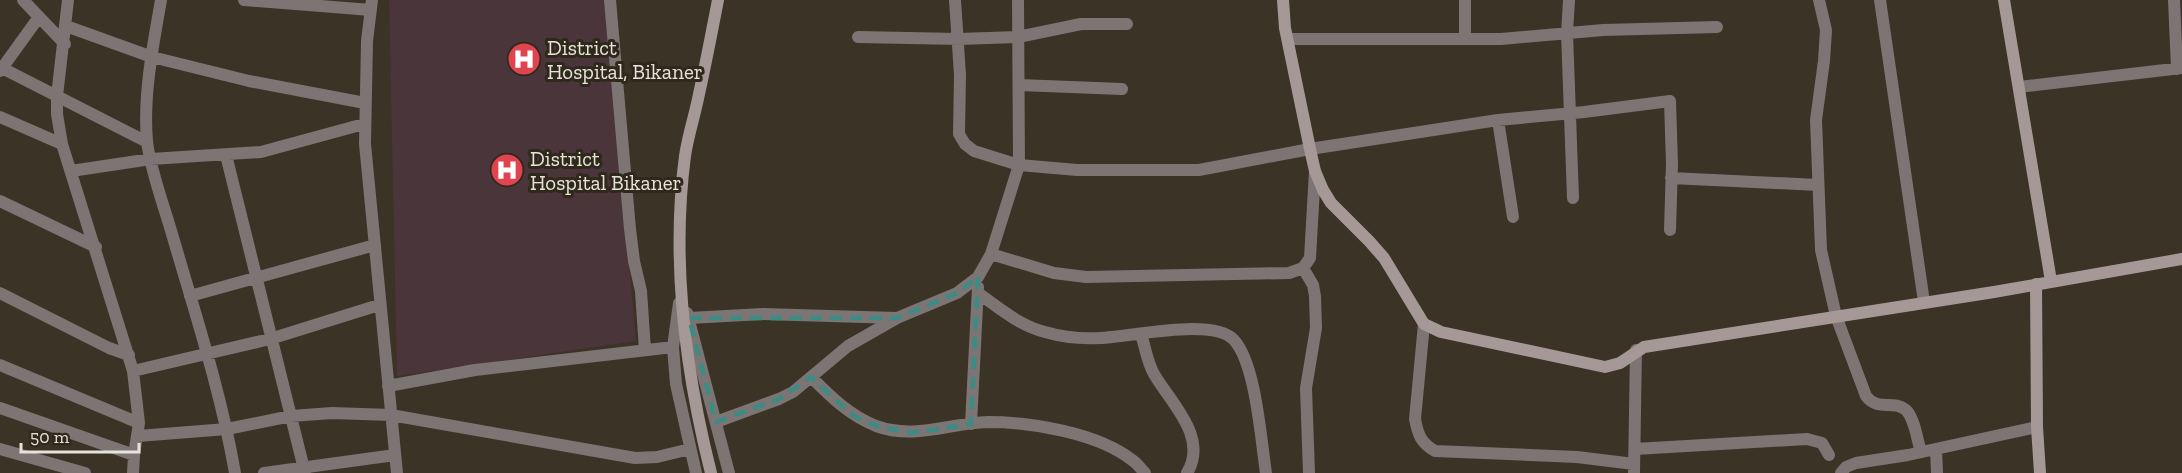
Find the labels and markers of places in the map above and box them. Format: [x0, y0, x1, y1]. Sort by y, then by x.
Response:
place label: District Hospital, Bikaner [547, 35, 703, 84]
hospital icon: District Hospital, Bikaner [506, 41, 542, 77]
place label: District Hospital Bikaner [530, 146, 681, 195]
hospital icon: District Hospital Bikaner [489, 152, 525, 188]

